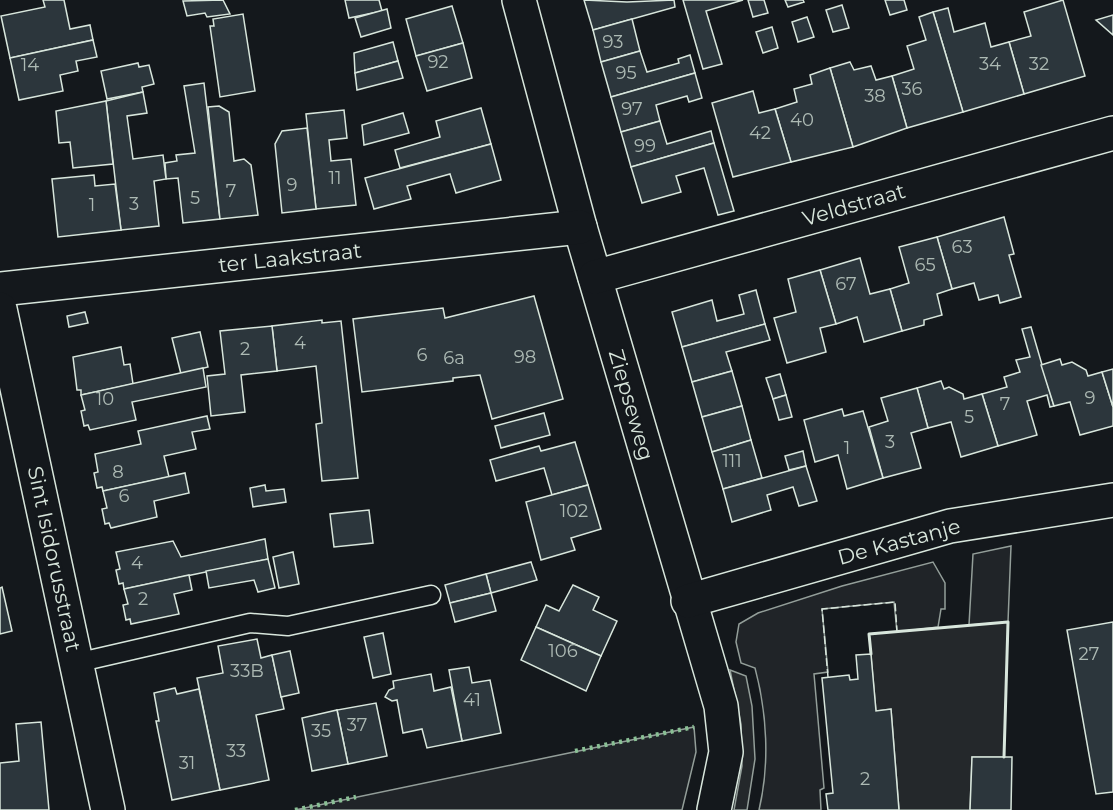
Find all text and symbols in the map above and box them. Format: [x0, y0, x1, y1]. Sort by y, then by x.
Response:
house number: 93 [603, 31, 623, 53]
house number: 92 [427, 51, 449, 73]
house number: 34 [979, 53, 1001, 75]
house number: 32 [1029, 53, 1049, 75]
house number: 14 [21, 54, 39, 76]
house number: 95 [615, 62, 637, 84]
house number: 36 [901, 78, 923, 100]
house number: 38 [864, 85, 886, 107]
house number: 97 [621, 98, 643, 120]
house number: 40 [790, 109, 814, 131]
house number: 42 [749, 122, 771, 144]
house number: 99 [634, 135, 656, 157]
house number: 11 [329, 167, 342, 189]
house number: 9 [287, 174, 298, 196]
street label: Veldstraat [800, 178, 908, 231]
house number: 7 [226, 180, 236, 202]
house number: 5 [190, 187, 200, 209]
house number: 3 [129, 193, 139, 215]
house number: 1 [89, 194, 95, 216]
house number: 63 [951, 236, 973, 258]
street label: ter Laakstraat [217, 238, 363, 277]
house number: 65 [914, 254, 936, 276]
house number: 67 [835, 273, 857, 295]
house number: 4 [294, 332, 306, 354]
house number: 2 [240, 338, 250, 360]
house number: 6 [417, 344, 428, 366]
house number: 98 [514, 346, 536, 368]
house number: 6a [443, 347, 465, 369]
street label: Ziepseweg [604, 347, 659, 463]
house number: 9 [1085, 387, 1096, 409]
house number: 10 [96, 388, 114, 410]
house number: 7 [1000, 393, 1010, 415]
house number: 5 [964, 406, 974, 428]
house number: 3 [885, 431, 895, 453]
house number: 1 [844, 437, 850, 459]
house number: 111 [722, 450, 742, 472]
house number: 8 [112, 461, 124, 483]
street label: Sint Isidorusstraat [23, 464, 86, 654]
house number: 6 [119, 485, 130, 507]
house number: 102 [560, 500, 588, 522]
street label: De Kastanje [835, 513, 963, 570]
house number: 4 [131, 552, 143, 574]
house number: 2 [138, 588, 148, 610]
house number: 106 [548, 640, 578, 662]
house number: 27 [1079, 643, 1099, 665]
house number: 33B [230, 660, 264, 682]
house number: 41 [463, 689, 481, 711]
house number: 37 [347, 714, 367, 736]
house number: 35 [311, 720, 331, 742]
house number: 33 [226, 740, 246, 762]
house number: 31 [179, 752, 195, 774]
house number: 2 [860, 768, 870, 790]

